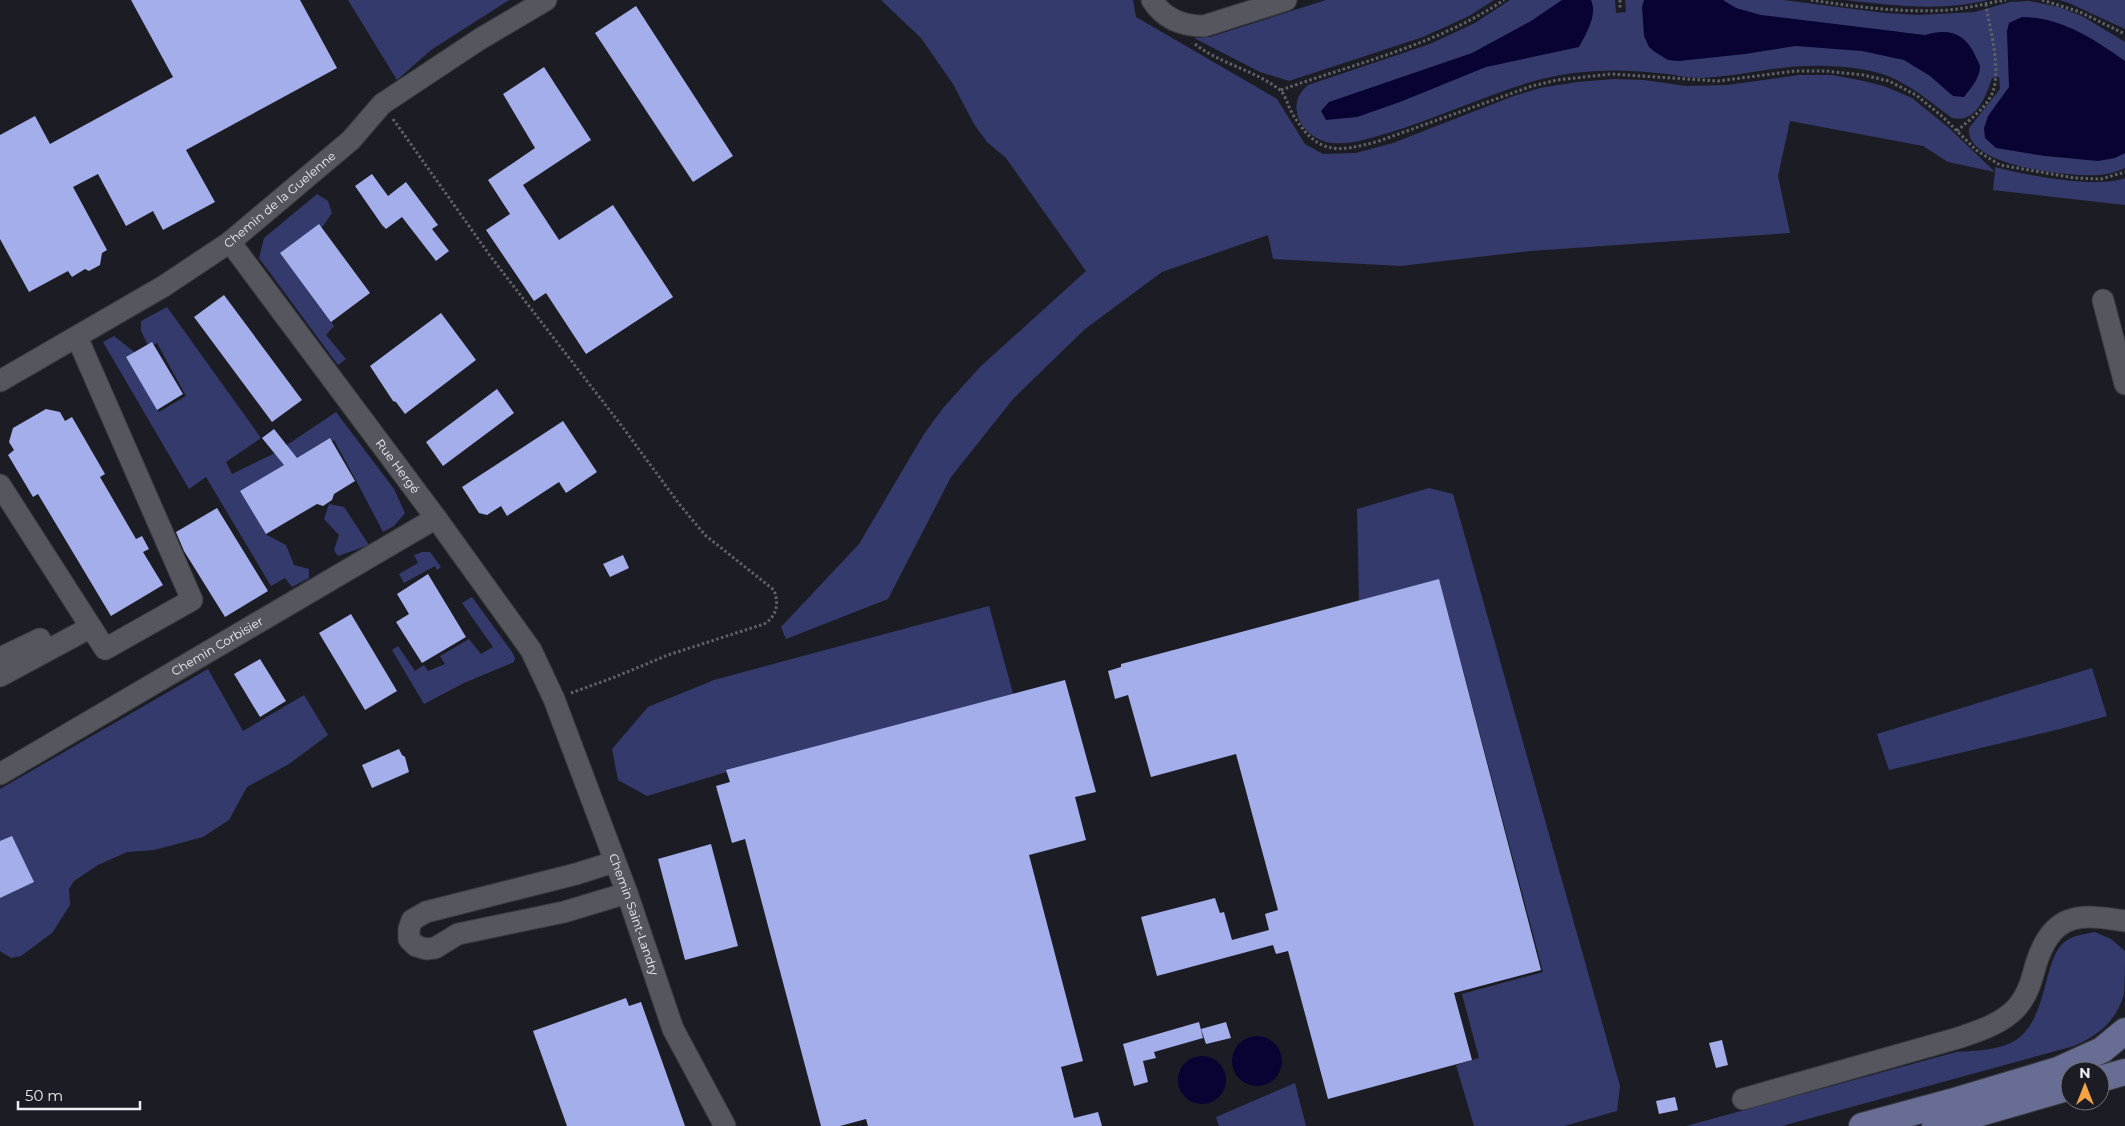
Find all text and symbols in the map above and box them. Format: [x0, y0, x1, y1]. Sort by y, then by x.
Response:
street label: Chemin de la Guelenne [221, 148, 339, 251]
street label: Rue Hergé [373, 436, 423, 496]
street label: Chemin Corbisier [168, 613, 266, 679]
street label: Chemin Saint-Landry [606, 851, 662, 978]
north arrow [2060, 1061, 2110, 1111]
text: N [2079, 1064, 2091, 1082]
scale bar [18, 1078, 140, 1110]
text: 50 m [25, 1086, 63, 1105]

